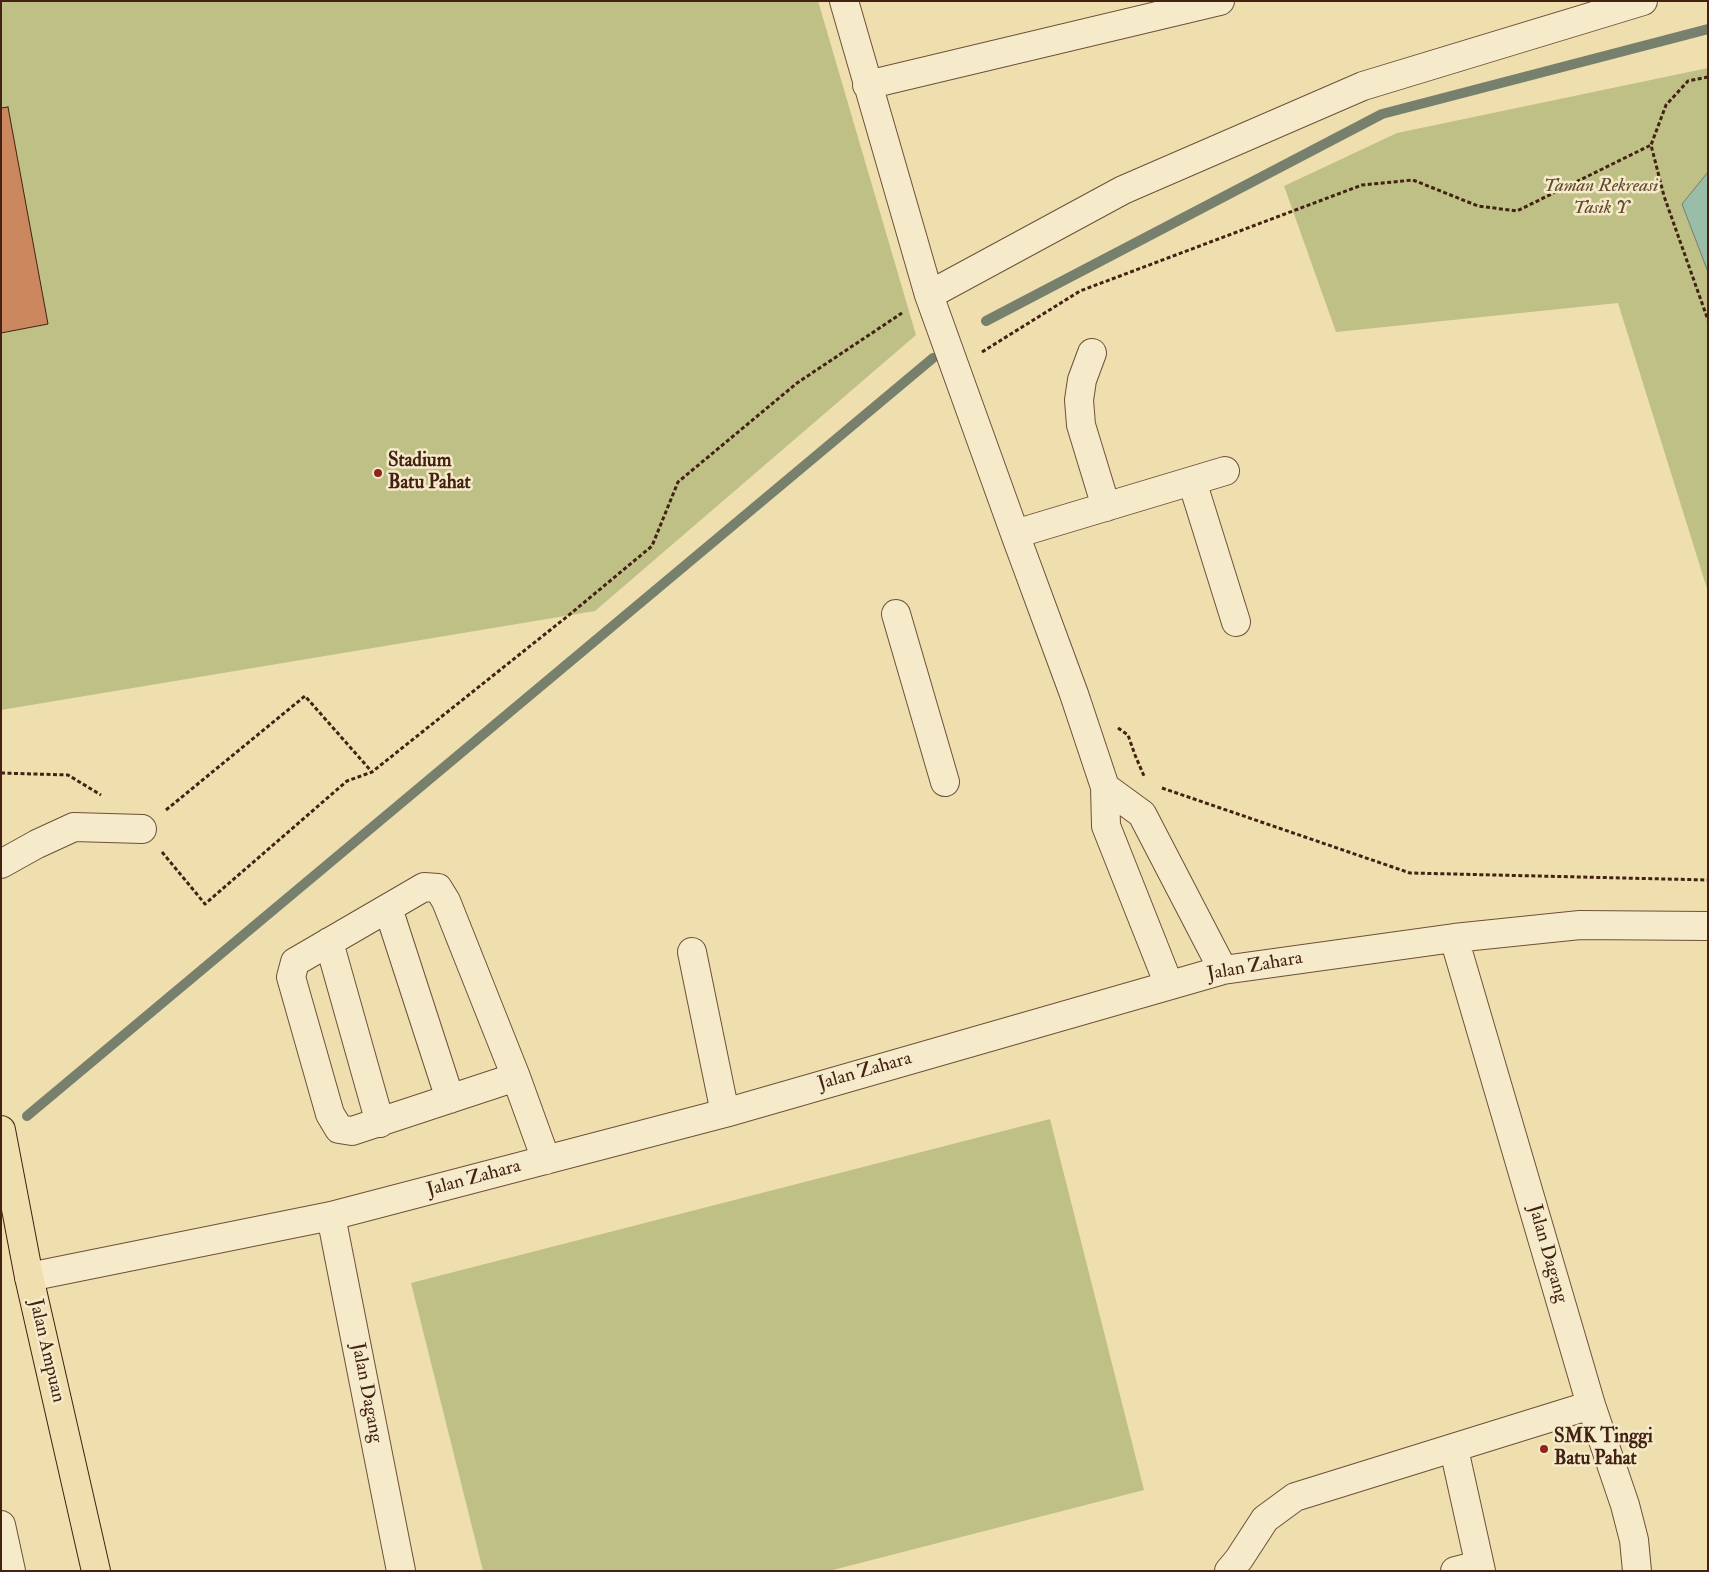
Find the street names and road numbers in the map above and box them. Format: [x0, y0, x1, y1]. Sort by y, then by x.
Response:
street label: Jalan Zahara [1206, 947, 1304, 987]
street label: Jalan Zahara [816, 1048, 914, 1096]
street label: Jalan Zahara [425, 1156, 523, 1202]
street label: Jalan Dagang [1522, 1202, 1572, 1306]
street label: Jalan Ampuan [23, 1297, 69, 1405]
street label: Jalan Dagang [345, 1341, 387, 1445]

